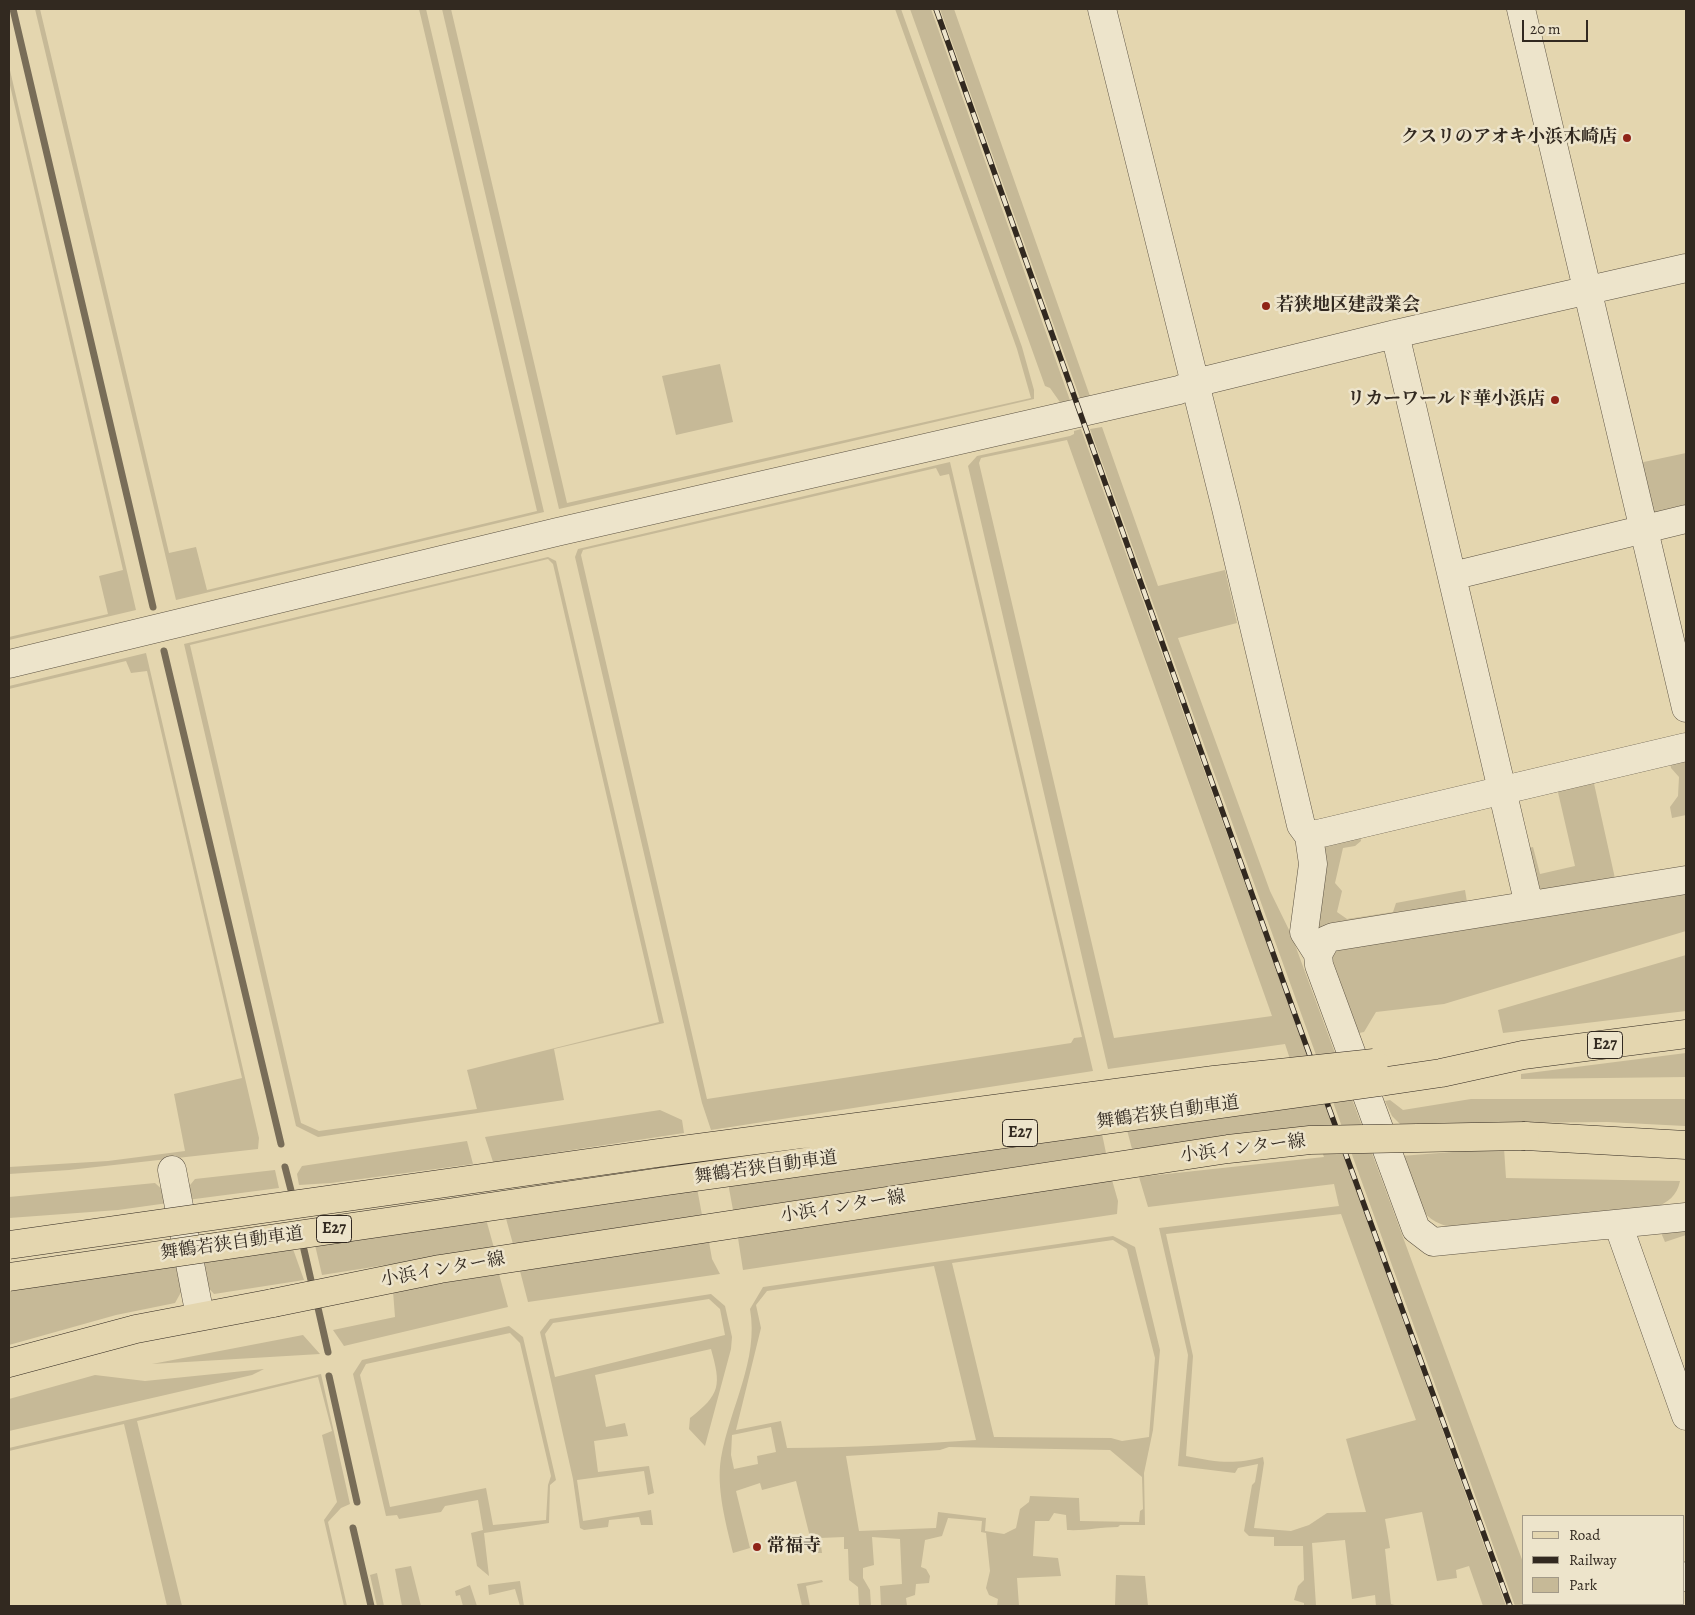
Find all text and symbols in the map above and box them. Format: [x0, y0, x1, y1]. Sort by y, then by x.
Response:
scale bar [1525, 10, 1591, 42]
text: 20 m [1530, 19, 1561, 39]
place label: クスリのアオキ小浜木崎店 [1401, 127, 1617, 149]
marker: クスリのアオキ小浜木崎店 [1621, 132, 1633, 144]
place label: 若狭地区建設業会 [1276, 295, 1420, 317]
marker: 若狭地区建設業会 [1260, 300, 1272, 312]
place label: リカーワールド華小浜店 [1347, 389, 1545, 411]
marker: リカーワールド華小浜店 [1549, 394, 1561, 406]
road number: E27 [1588, 1032, 1622, 1058]
street label: 舞鶴若狭自動車道 [1095, 1092, 1241, 1134]
road number: E27 [1002, 1120, 1038, 1146]
street label: 小浜インター線 [1179, 1131, 1307, 1167]
street label: 舞鶴若狭自動車道 [693, 1147, 839, 1189]
street label: 小浜インター線 [779, 1186, 907, 1228]
road number: E27 [316, 1216, 352, 1242]
street label: 舞鶴若狭自動車道 [159, 1223, 305, 1265]
street label: 小浜インター線 [379, 1248, 507, 1292]
legend [1522, 1515, 1685, 1605]
text: Road [1569, 1525, 1600, 1545]
place label: 常福寺 [767, 1536, 821, 1558]
marker: 常福寺 [751, 1541, 763, 1553]
text: Railway [1569, 1550, 1616, 1570]
text: Park [1569, 1575, 1597, 1595]

